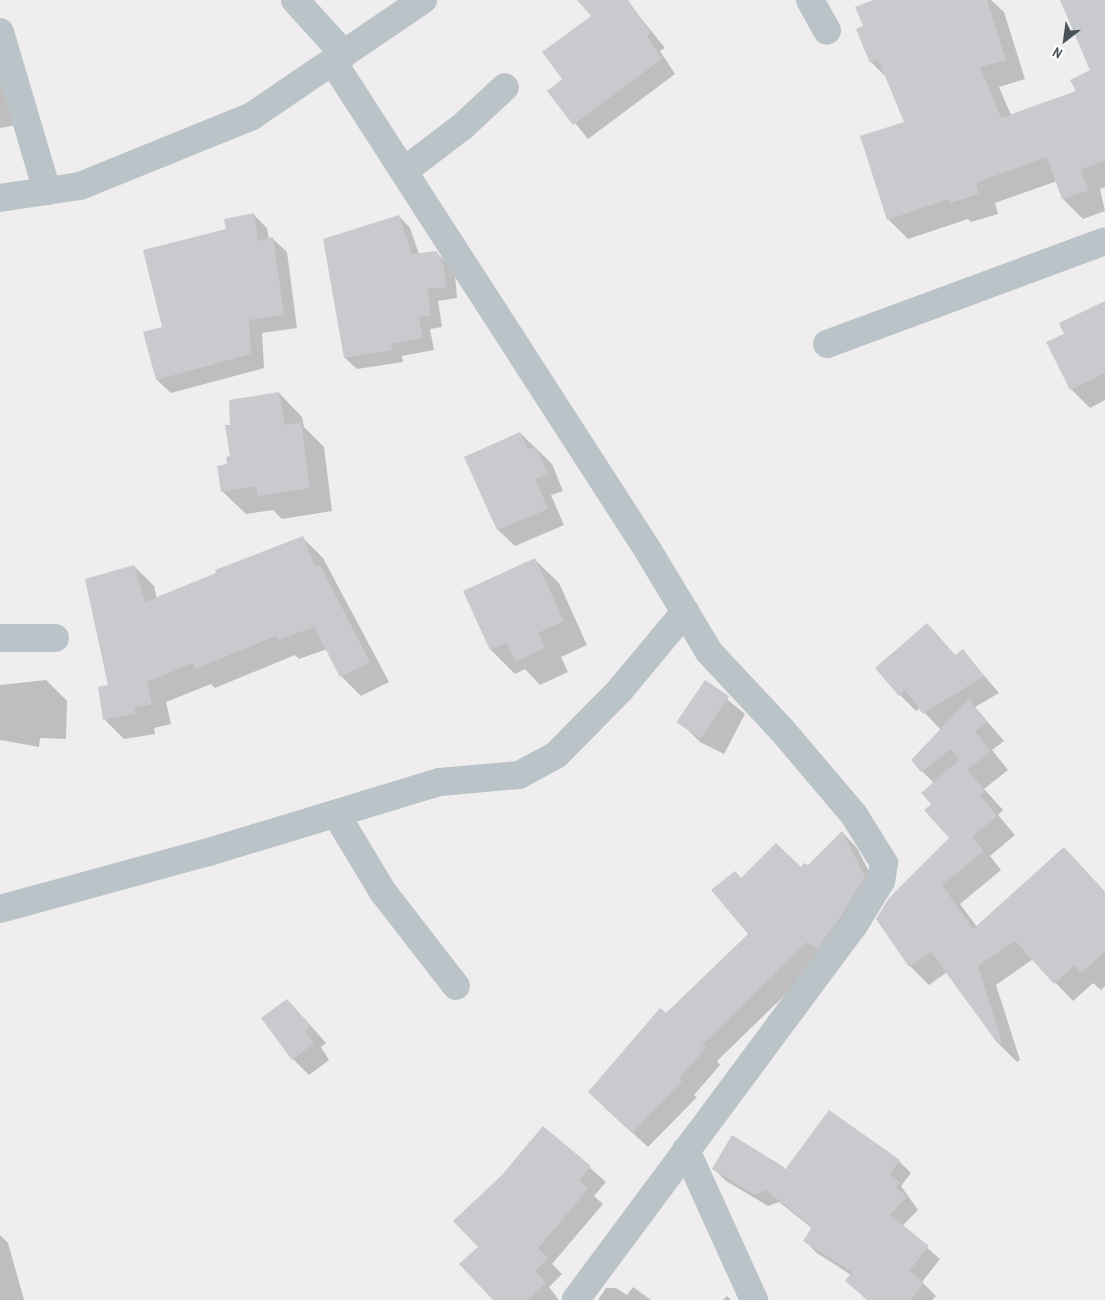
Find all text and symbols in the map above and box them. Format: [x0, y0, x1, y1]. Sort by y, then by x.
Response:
north arrow [1040, 15, 1090, 65]
text: N [1049, 43, 1066, 63]

